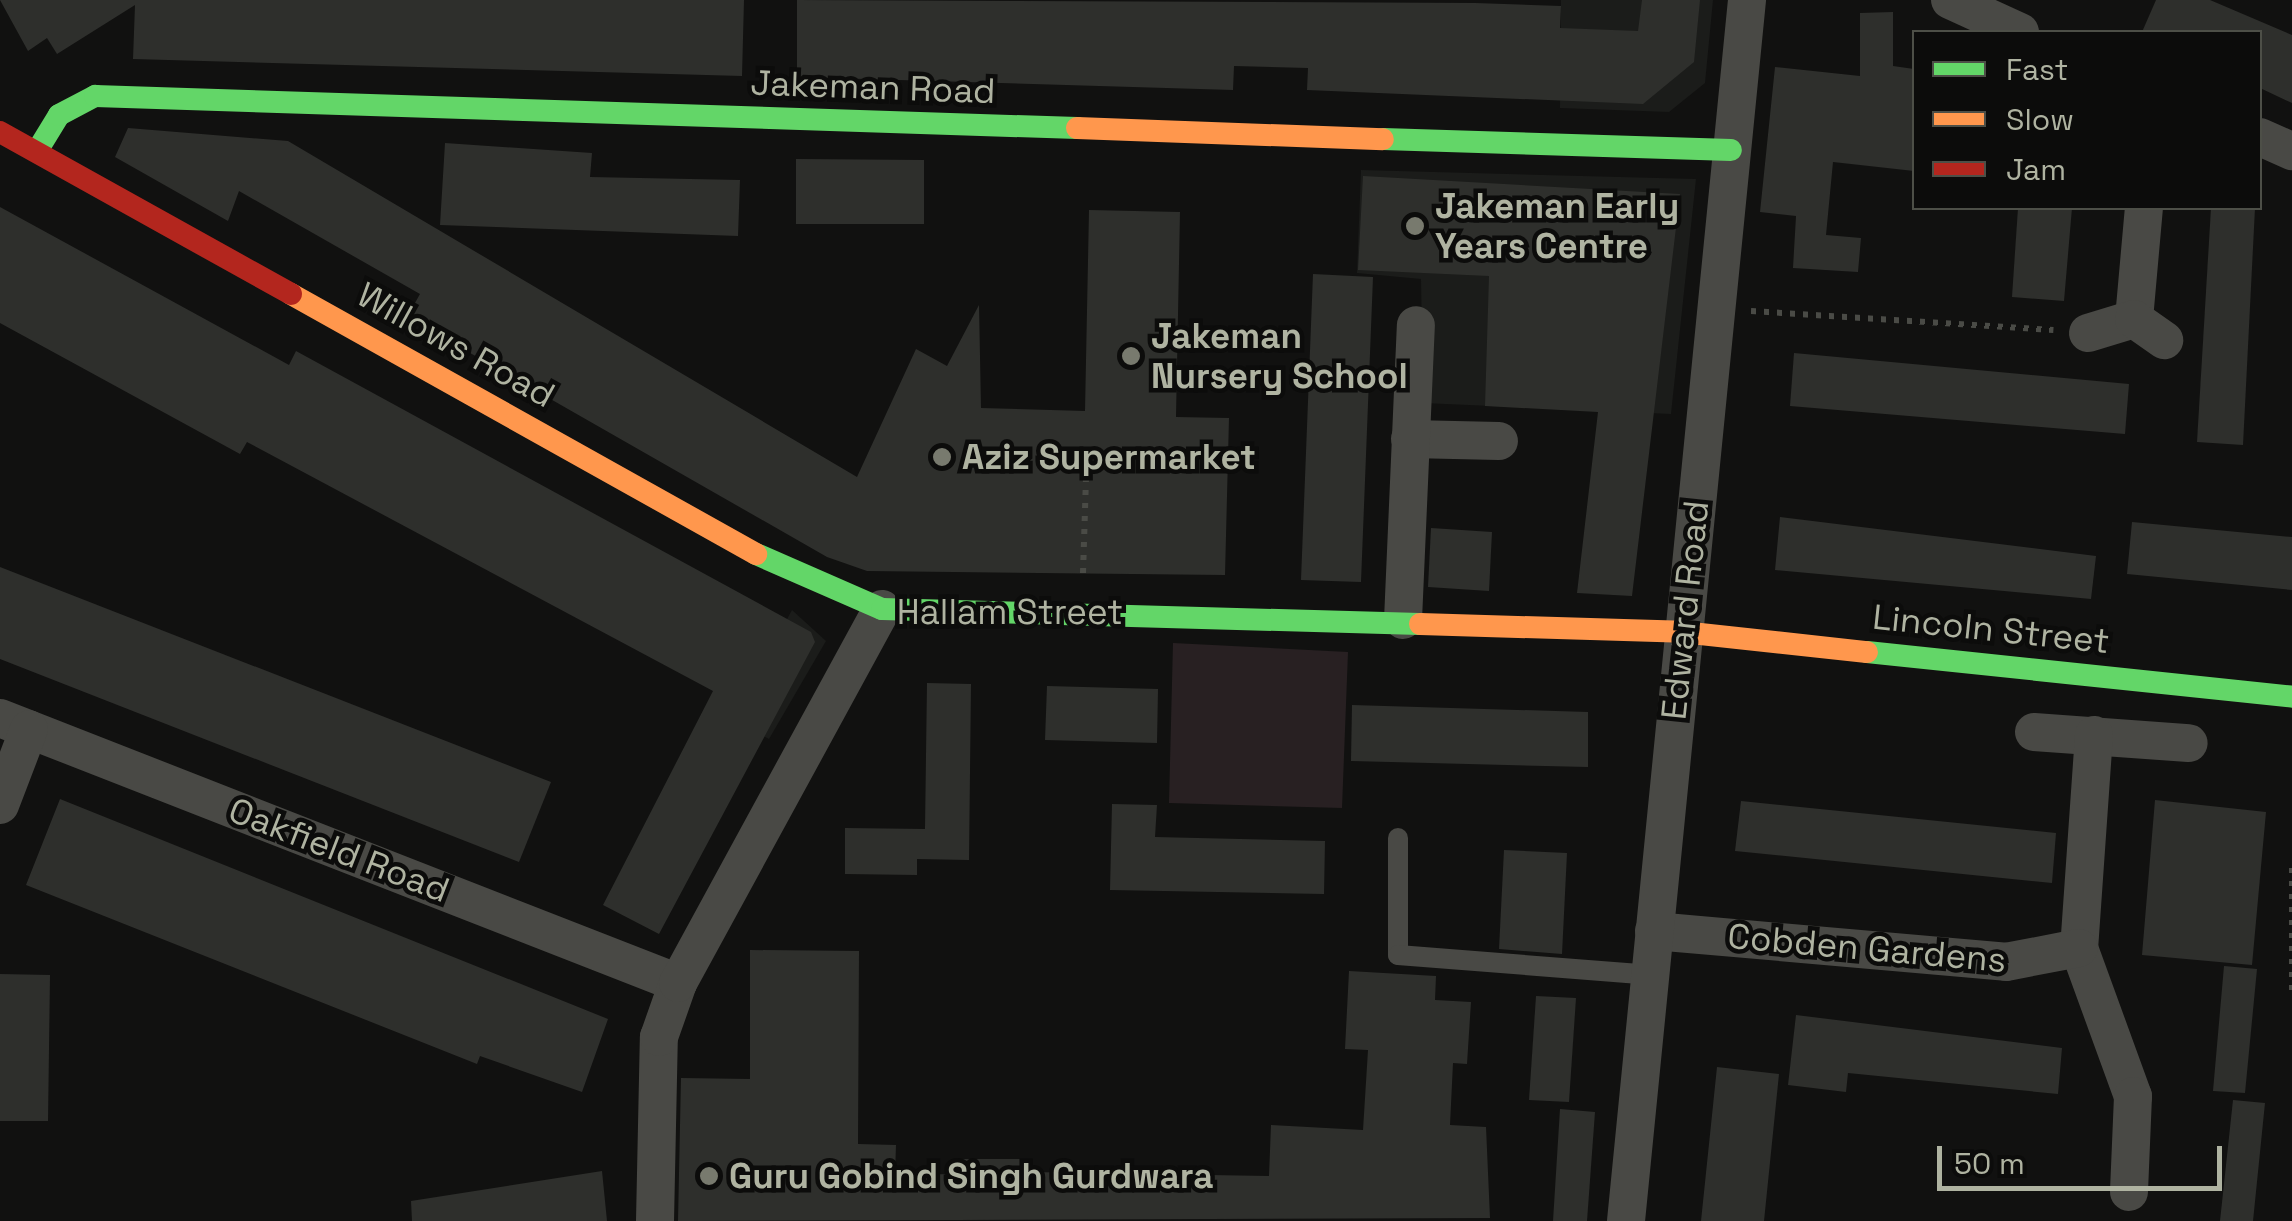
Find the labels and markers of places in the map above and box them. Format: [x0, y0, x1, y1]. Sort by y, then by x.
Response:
place label: Jakeman Early Years Centre [1435, 185, 1679, 267]
marker: Jakeman Early Years Centre [1404, 215, 1426, 237]
place label: Jakeman Nursery School [1151, 315, 1408, 397]
marker: Jakeman Nursery School [1120, 345, 1142, 367]
place label: Aziz Supermarket [962, 436, 1256, 478]
marker: Aziz Supermarket [931, 446, 953, 468]
place label: Guru Gobind Singh Gurdwara [729, 1155, 1214, 1197]
marker: Guru Gobind Singh Gurdwara [698, 1165, 720, 1187]

